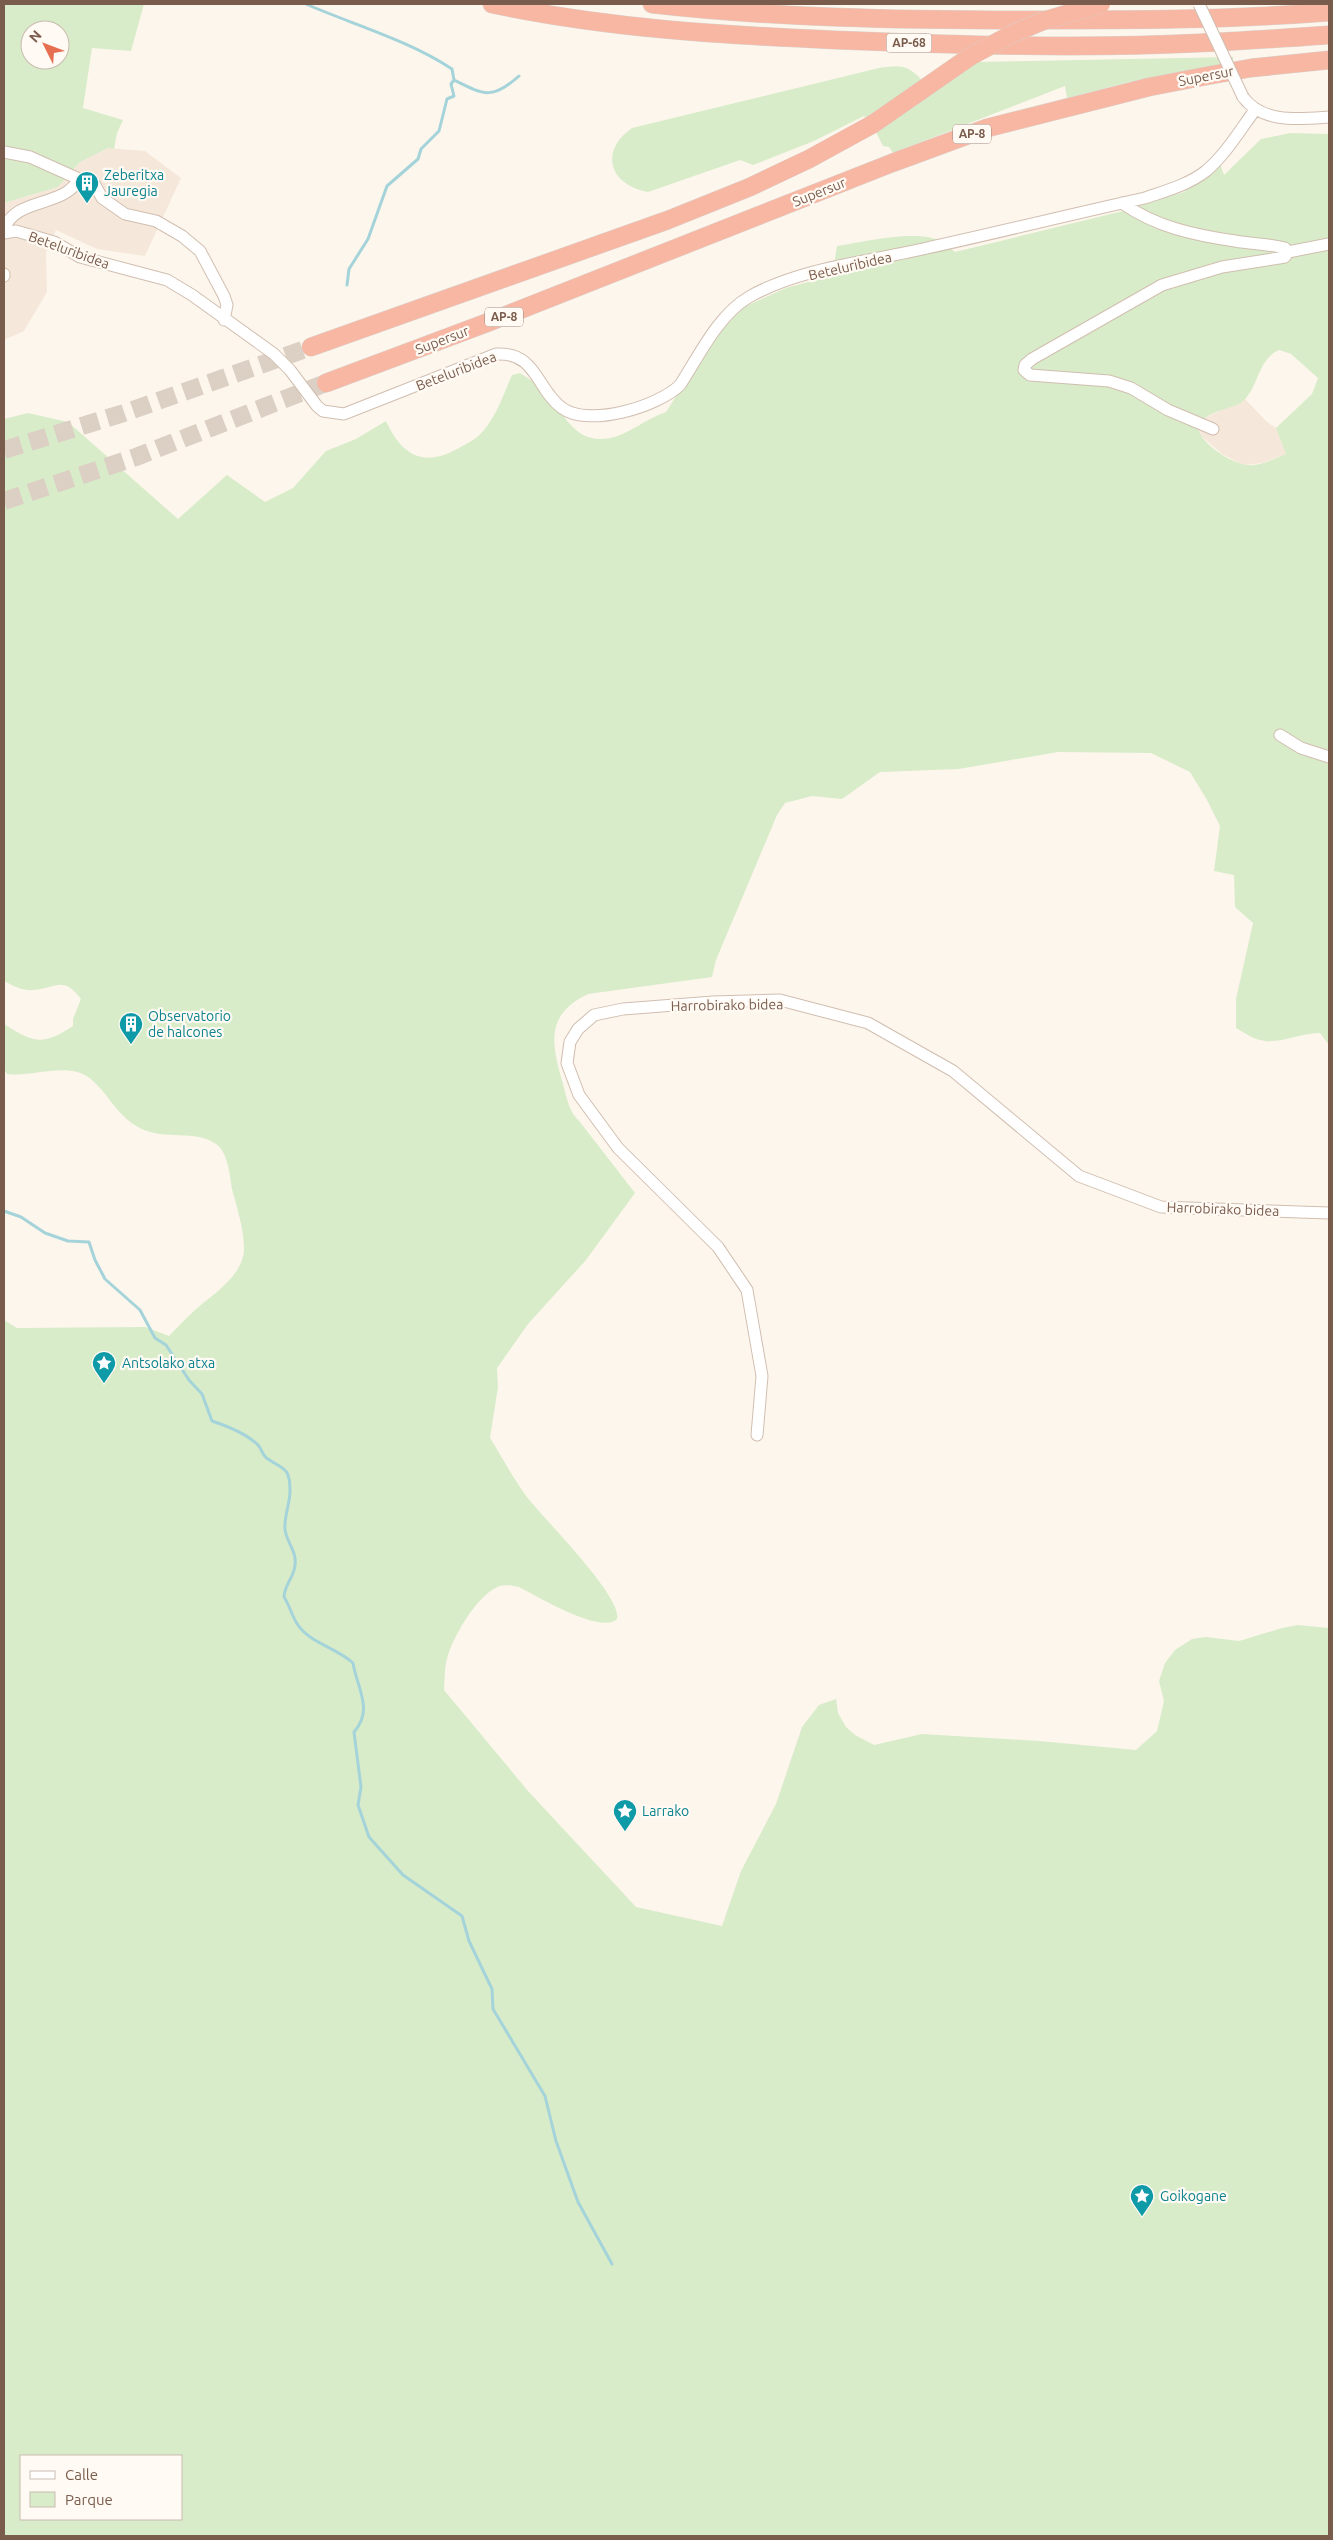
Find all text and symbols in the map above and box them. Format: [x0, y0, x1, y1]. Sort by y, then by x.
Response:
north arrow [20, 20, 70, 70]
text: N [26, 27, 45, 46]
road number: AP-68 [886, 34, 932, 52]
street label: Supersur [1177, 63, 1236, 89]
road number: AP-8 [953, 125, 991, 144]
place label: Zeberitxa Jauregia [104, 167, 164, 199]
building icon: Zeberitxa Jauregia [74, 170, 100, 204]
street label: Supersur [790, 174, 849, 210]
street label: Beteluribidea [26, 228, 112, 272]
street label: Beteluribidea [807, 249, 893, 283]
road number: AP-8 [485, 308, 523, 326]
street label: Supersur [413, 322, 472, 357]
street label: Beteluribidea [413, 348, 499, 394]
street label: Harrobirako bidea [671, 996, 783, 1014]
place label: Observatorio de halcones [148, 1008, 231, 1040]
building icon: Observatorio de halcones [118, 1011, 144, 1045]
street label: Harrobirako bidea [1166, 1199, 1280, 1219]
place icon: Antsolako atxa [91, 1350, 117, 1384]
place label: Antsolako atxa [122, 1355, 215, 1371]
place icon: Larrako [612, 1798, 638, 1832]
place label: Larrako [642, 1803, 689, 1819]
place icon: Goikogane [1129, 2183, 1155, 2217]
place label: Goikogane [1160, 2188, 1227, 2204]
legend [20, 2455, 182, 2520]
text: Calle [65, 2466, 98, 2483]
text: Parque [65, 2491, 113, 2508]

